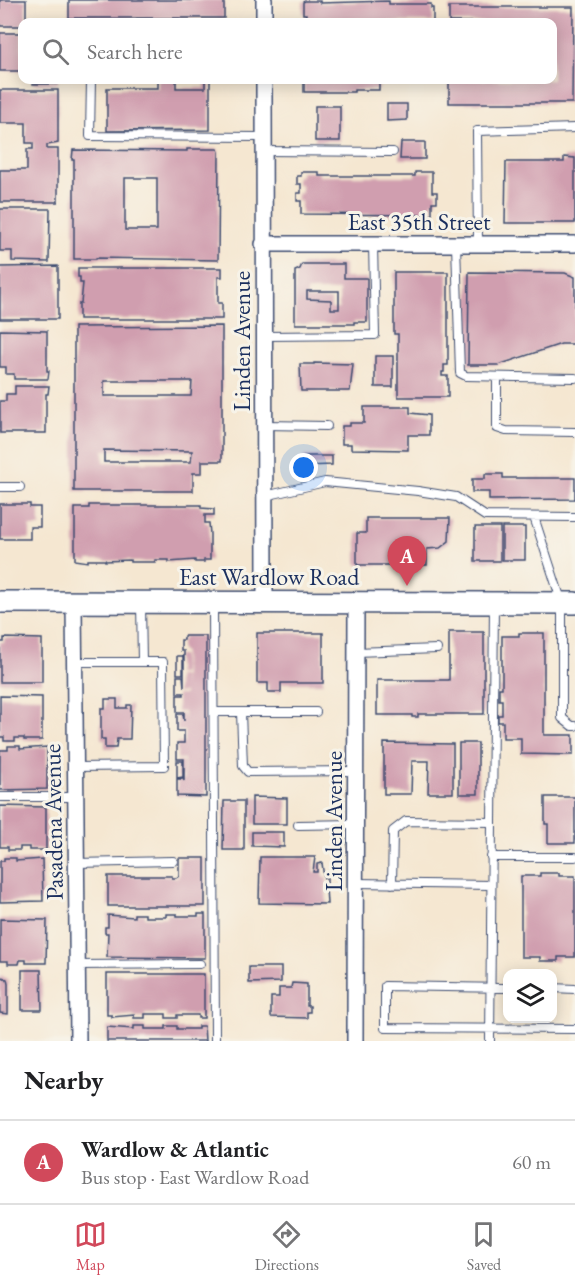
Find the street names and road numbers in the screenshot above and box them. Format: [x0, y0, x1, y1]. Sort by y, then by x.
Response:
street label: East 35th Street [347, 206, 491, 237]
street label: Linden Avenue [226, 271, 257, 411]
street label: East Wardlow Road [179, 561, 360, 592]
street label: Pasadena Avenue [36, 744, 70, 900]
street label: Linden Avenue [318, 751, 349, 891]

